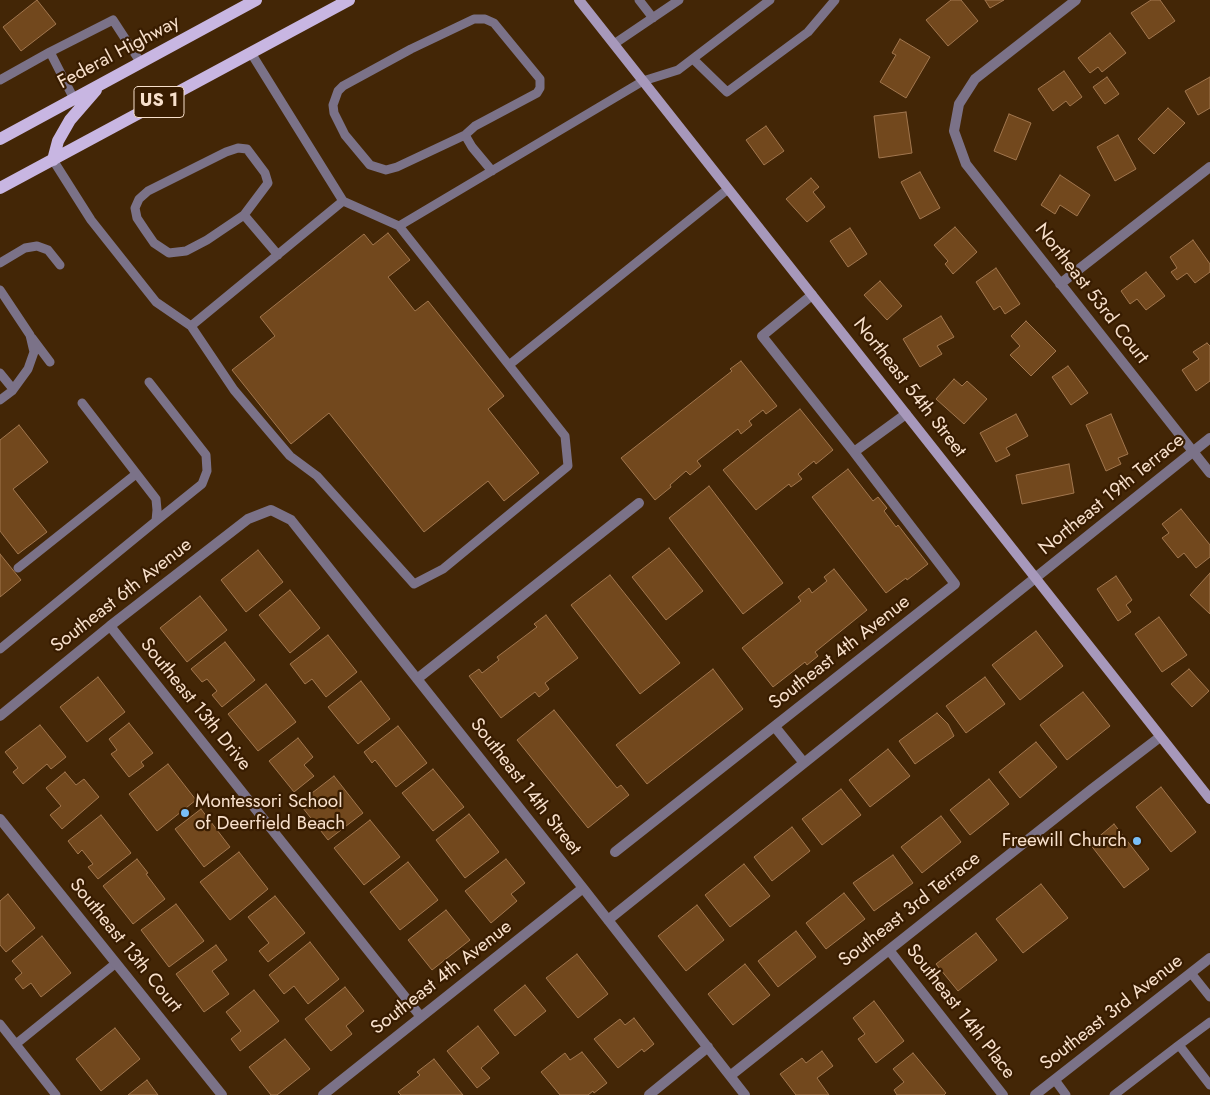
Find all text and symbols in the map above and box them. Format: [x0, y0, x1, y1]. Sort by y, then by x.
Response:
street label: Federal Highway [54, 11, 184, 95]
road number: US 1 [134, 86, 184, 118]
street label: Northeast 53rd Court [1029, 219, 1153, 369]
street label: Northeast 54th Street [848, 314, 970, 462]
street label: Northeast 19th Terrace [1035, 429, 1189, 561]
street label: Southeast 6th Avenue [47, 534, 197, 658]
street label: Southeast 4th Avenue [765, 591, 915, 715]
street label: Southeast 13th Drive [135, 634, 255, 776]
street label: Southeast 14th Street [465, 714, 585, 860]
place label: Montessori School of Deerfield Beach [195, 791, 345, 835]
marker: Montessori School of Deerfield Beach [179, 807, 191, 819]
place label: Freewill Church [1002, 830, 1127, 852]
marker: Freewill Church [1131, 835, 1143, 847]
street label: Southeast 3rd Terrace [835, 848, 985, 972]
street label: Southeast 13th Court [64, 874, 186, 1018]
street label: Southeast 4th Avenue [367, 916, 517, 1040]
street label: Southeast 14th Place [900, 940, 1020, 1084]
street label: Southeast 3rd Avenue [1036, 950, 1188, 1076]

